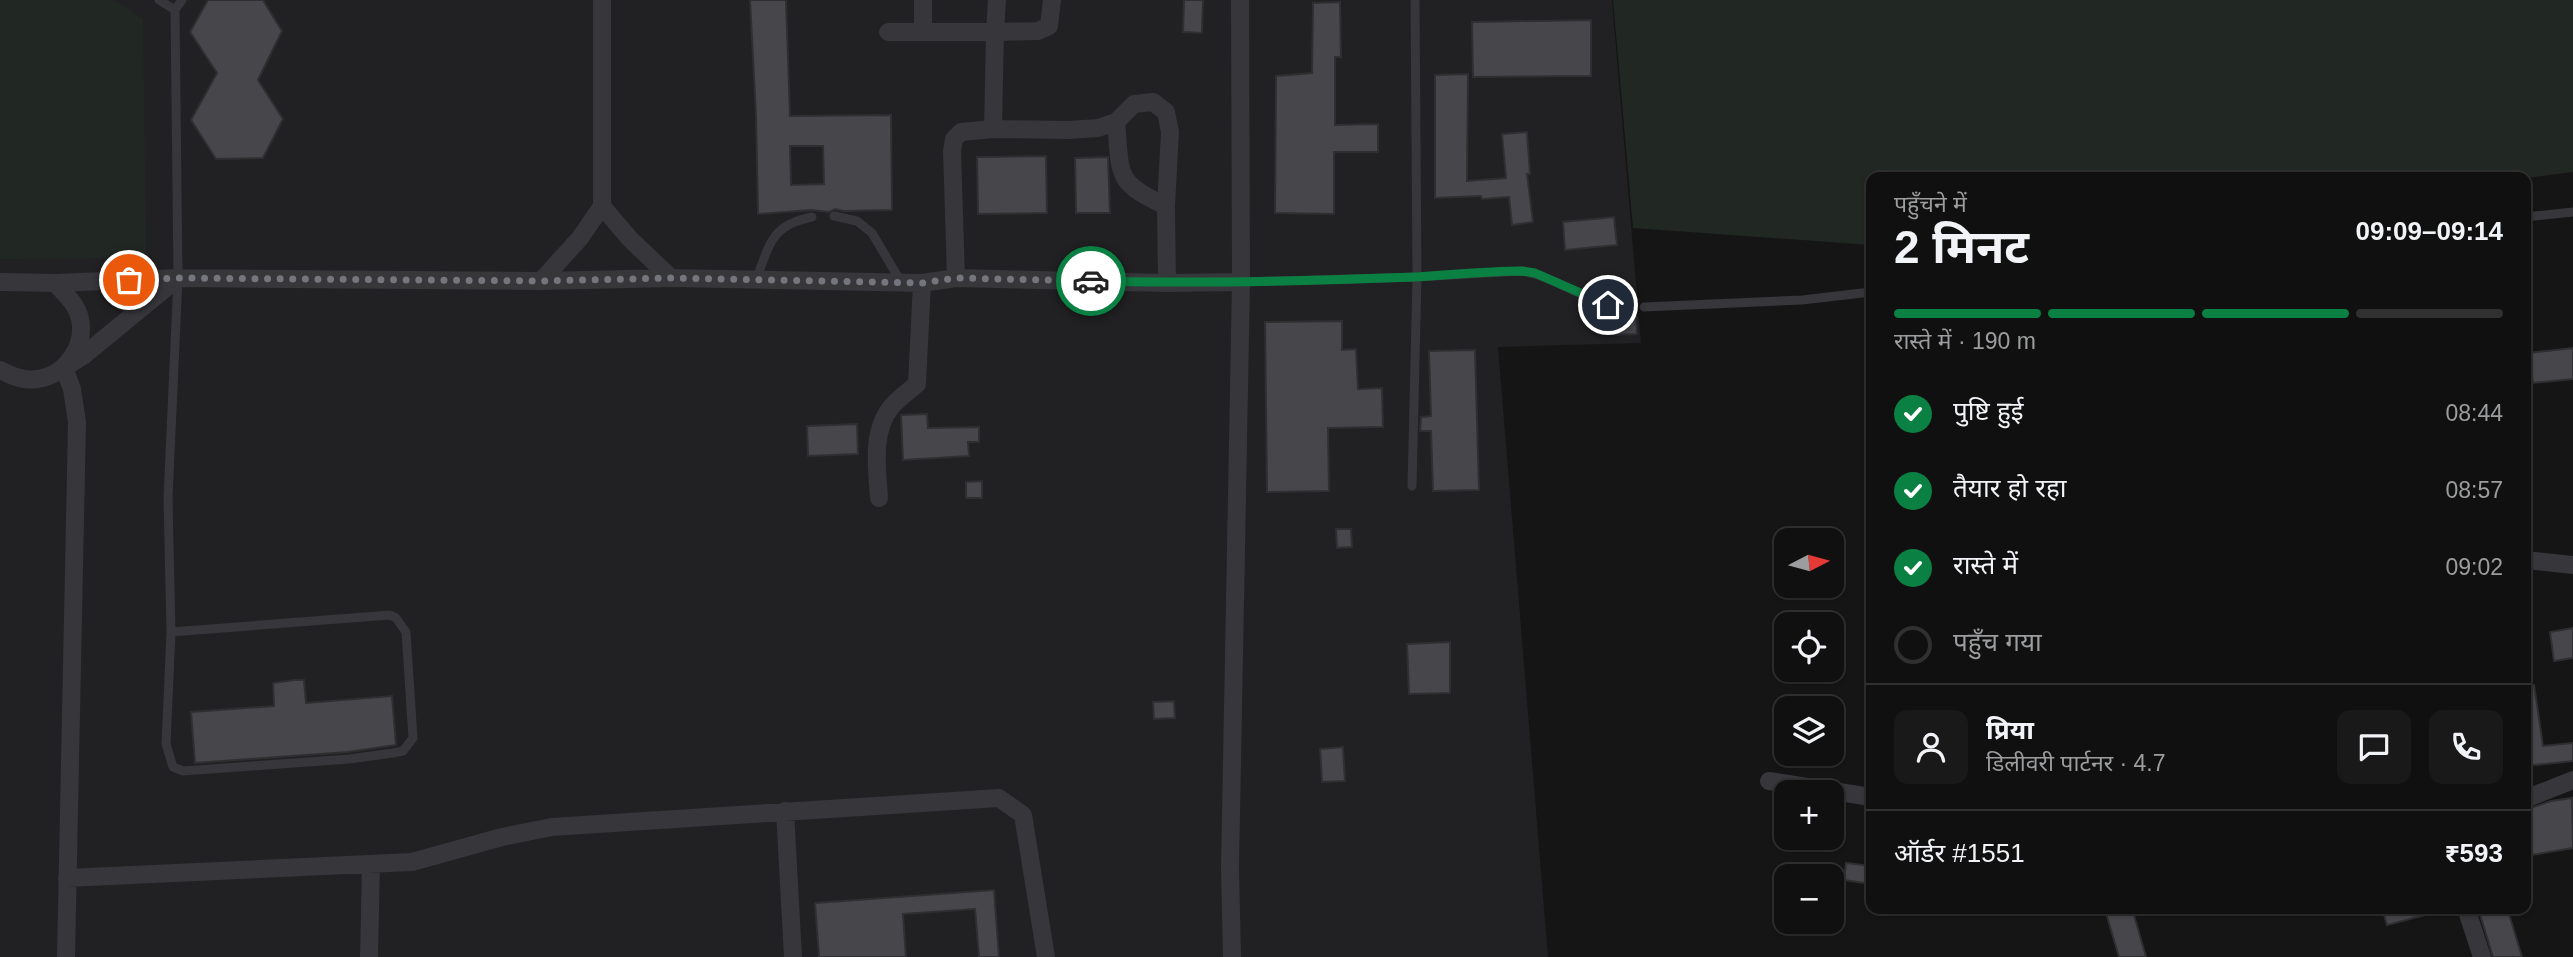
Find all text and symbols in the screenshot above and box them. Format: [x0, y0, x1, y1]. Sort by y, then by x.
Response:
text: पहुँचने में [1894, 191, 1967, 217]
text: 09:09–09:14 [2356, 216, 2503, 246]
text: 2 मिनट [1894, 221, 2029, 273]
courier [1056, 246, 1126, 316]
pin [99, 250, 159, 310]
icon: bag [110, 261, 148, 299]
icon: car [1072, 262, 1110, 300]
pin [1578, 275, 1638, 335]
icon: home [1589, 286, 1627, 324]
text: रास्ते में · 190 m [1894, 328, 2036, 354]
icon: check [1894, 395, 1932, 433]
text: पुष्टि हुई [1953, 396, 2023, 426]
text: 08:44 [2445, 400, 2503, 426]
icon: check [1894, 472, 1932, 510]
text: तैयार हो रहा [1953, 473, 2066, 503]
text: 08:57 [2445, 477, 2503, 503]
north arrow [1774, 528, 1844, 598]
map controls [1774, 528, 1844, 934]
icon: check [1894, 549, 1932, 587]
text: रास्ते में [1953, 550, 2018, 580]
text: 09:02 [2445, 554, 2503, 580]
button: locate [1774, 612, 1844, 682]
text: पहुँच गया [1953, 627, 2042, 657]
button: layers [1774, 696, 1844, 766]
button: person [1894, 710, 1968, 784]
button: chat [2337, 710, 2411, 784]
button: phone [2429, 710, 2503, 784]
text: प्रिया [1986, 715, 2034, 745]
text: डिलीवरी पार्टनर · 4.7 [1986, 750, 2166, 776]
button: + [1774, 780, 1844, 850]
text: ऑर्डर #1551 [1894, 838, 2025, 868]
text: ₹593 [2445, 838, 2503, 868]
button: − [1774, 864, 1844, 934]

